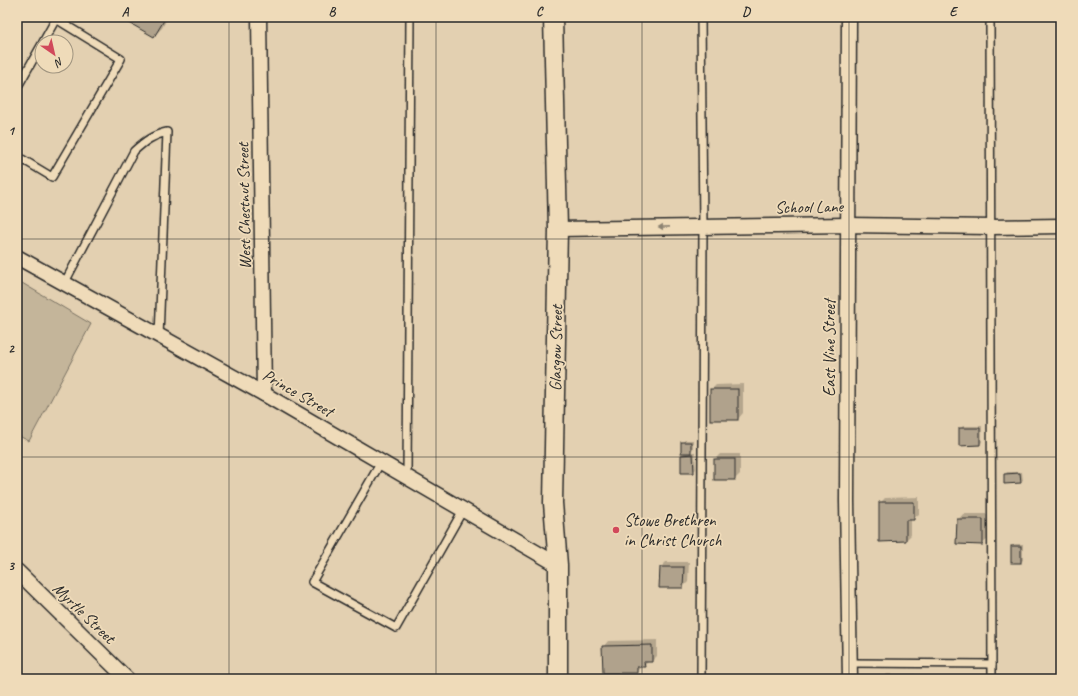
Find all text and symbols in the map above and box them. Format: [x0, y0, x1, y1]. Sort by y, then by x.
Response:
text: A [122, 4, 130, 20]
text: B [329, 4, 337, 20]
text: C [536, 4, 544, 20]
text: D [742, 4, 751, 20]
text: E [950, 4, 959, 20]
north arrow [34, 34, 74, 74]
text: N [51, 55, 66, 71]
text: 1 [8, 123, 16, 139]
street label: West Chestnut Street [232, 140, 256, 270]
street label: School Lane [775, 196, 845, 218]
one-way arrow [657, 224, 670, 230]
street label: East Vine Street [819, 297, 840, 397]
street label: Glasgow Street [545, 302, 567, 391]
text: 2 [8, 341, 15, 357]
street label: Prince Street [259, 364, 339, 423]
place label: Stowe Brethren in Christ Church [624, 510, 722, 551]
marker: Stowe Brethren in Christ Church [611, 525, 621, 535]
text: 3 [8, 558, 15, 574]
street label: Myrtle Street [48, 578, 121, 650]

